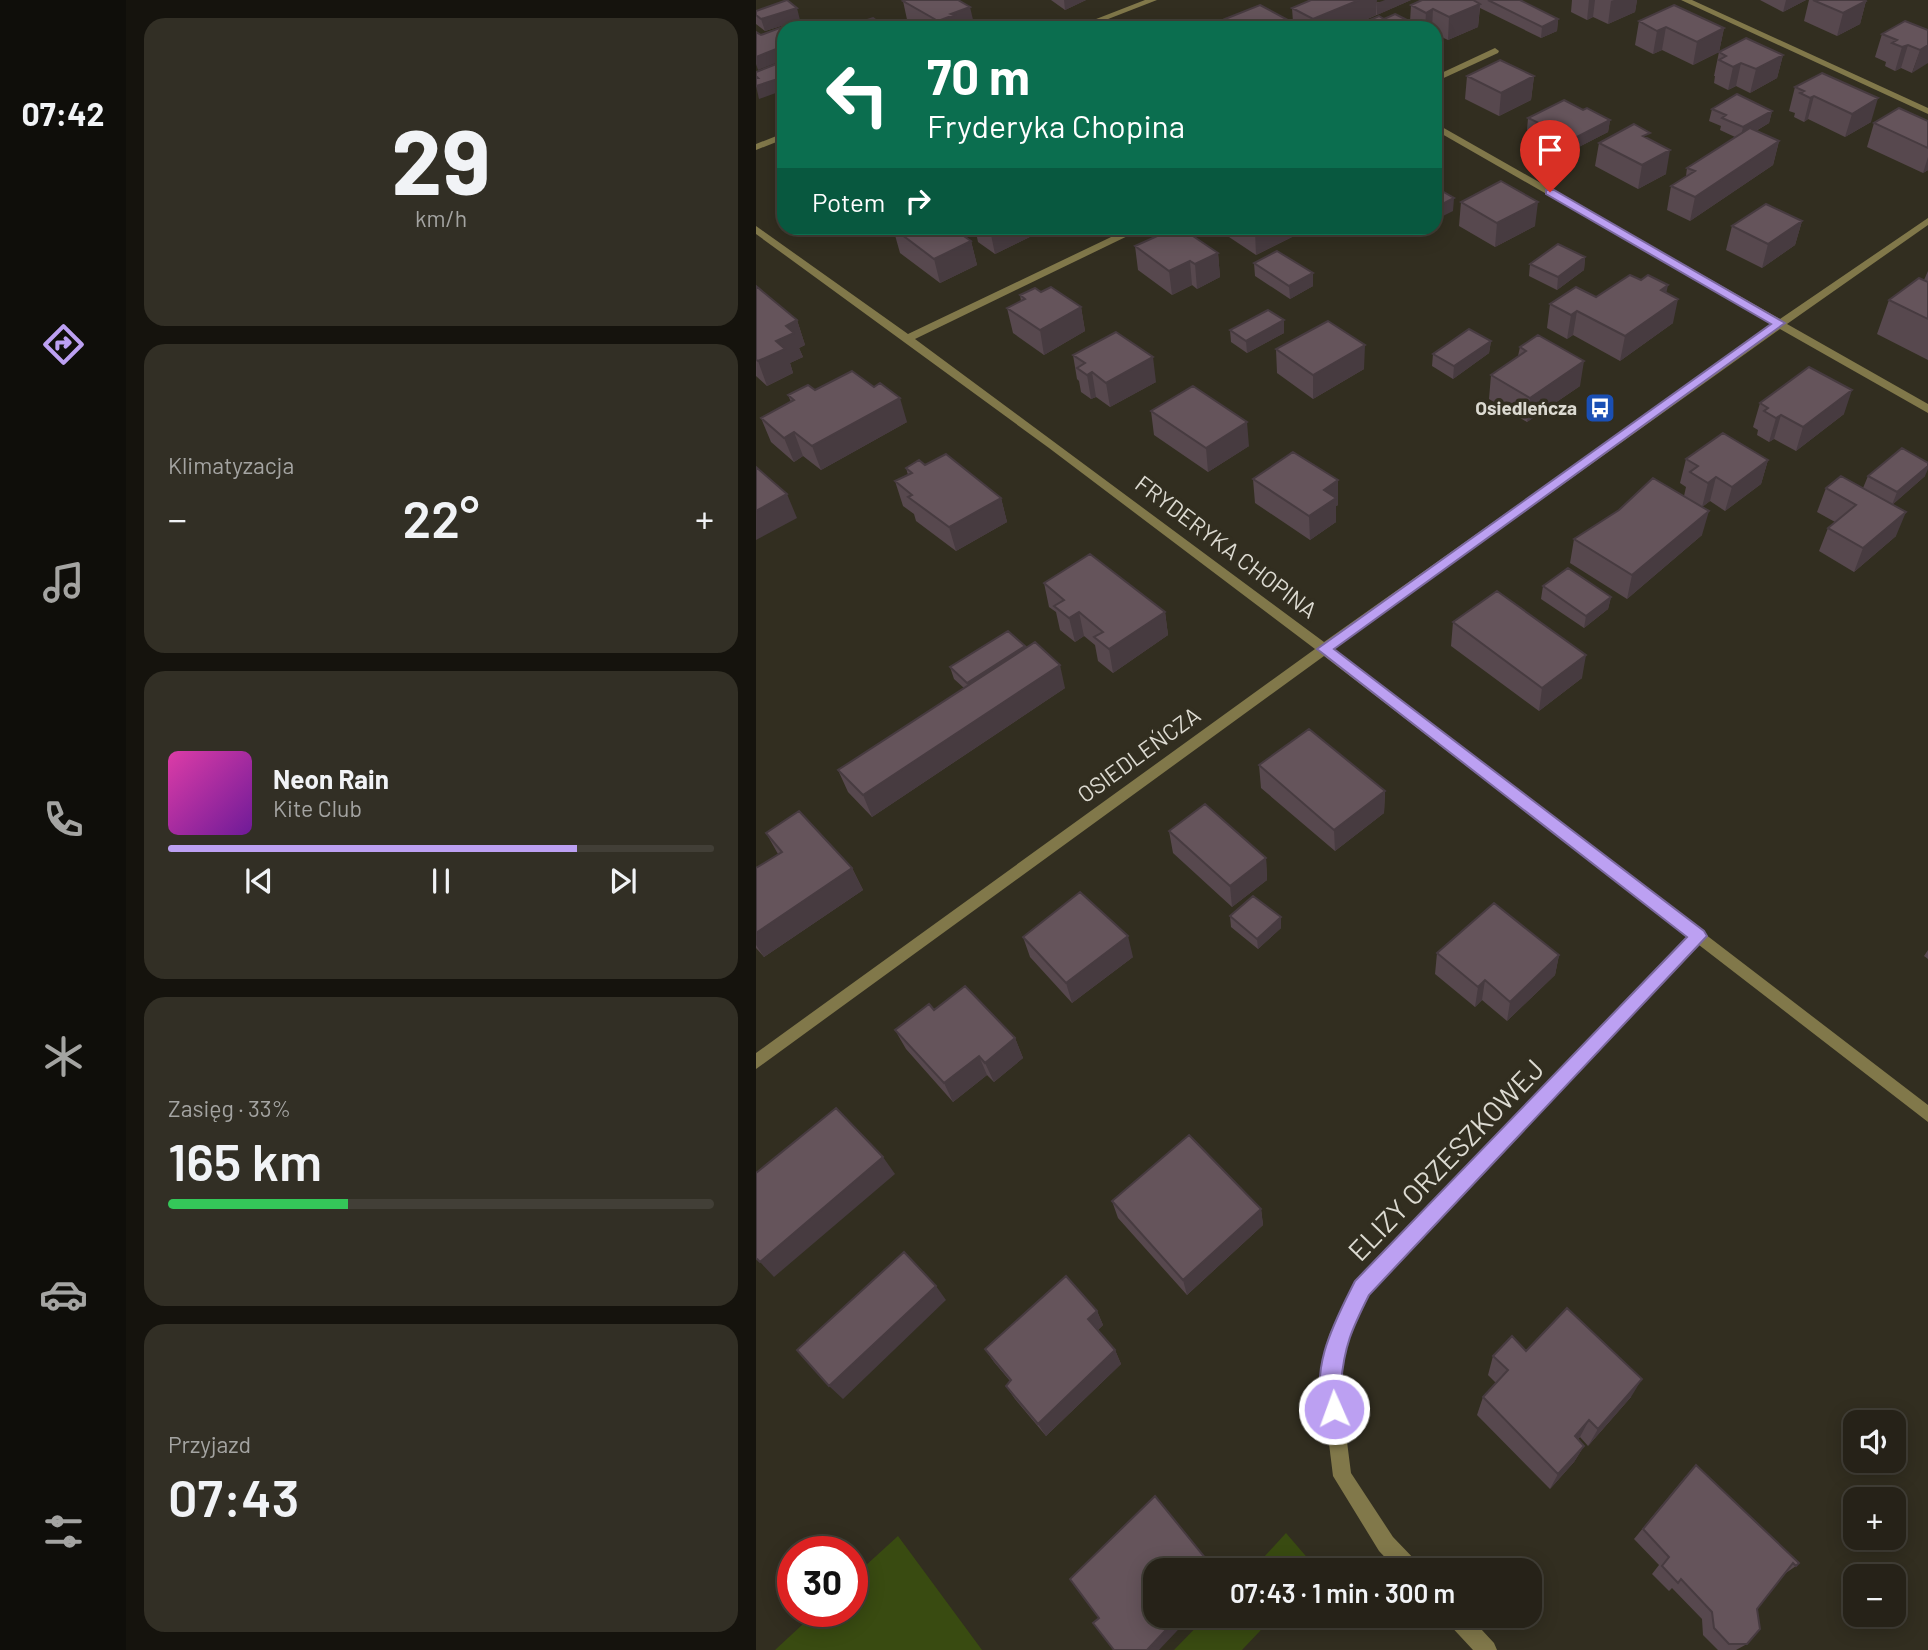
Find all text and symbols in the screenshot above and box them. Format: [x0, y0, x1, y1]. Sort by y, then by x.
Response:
text: 70 m [927, 46, 1030, 105]
icon: left [812, 49, 903, 140]
text: 07:42 [21, 94, 105, 132]
text: 29 [391, 104, 491, 213]
text: Fryderyka Chopina [927, 106, 1185, 144]
pin [1520, 120, 1580, 192]
icon: arrive [1531, 131, 1569, 169]
icon: right [899, 182, 937, 220]
text: Potem [812, 186, 885, 217]
text: km/h [415, 204, 467, 232]
icon: directions [39, 320, 88, 369]
bus stop icon: Osiedleńcza [1583, 391, 1617, 425]
place label: Osiedleńcza [1475, 396, 1577, 419]
text: Klimatyzacja [168, 451, 294, 479]
street label: FRYDERYKA CHOPINA [1130, 469, 1323, 624]
text: 22° [403, 486, 479, 548]
text: − [168, 495, 187, 541]
text: + [695, 495, 714, 541]
icon: music [39, 558, 88, 607]
street label: OSIEDLEŃCZA [1072, 700, 1205, 808]
text: Neon Rain [273, 763, 389, 794]
text: Kite Club [273, 794, 362, 822]
icon: phone [39, 795, 88, 844]
icon: previous [240, 862, 278, 900]
icon: pause [422, 862, 460, 900]
icon: next [604, 862, 642, 900]
icon: climate [39, 1032, 88, 1081]
street label: ELIZY ORZESZKOWEJ [1340, 1052, 1550, 1267]
text: Zasięg · 33% [168, 1094, 291, 1122]
text: 165 km [168, 1129, 322, 1191]
icon: car [39, 1270, 88, 1319]
position arrow [1297, 1372, 1371, 1446]
map controls [1843, 1410, 1906, 1627]
button: sound [1843, 1410, 1906, 1473]
text: Przyjazd [168, 1430, 251, 1458]
text: 07:43 [168, 1465, 299, 1527]
button: + [1843, 1487, 1906, 1550]
icon: filters [39, 1507, 88, 1556]
speed limit sign: 30 [777, 1536, 868, 1627]
button: − [1843, 1564, 1906, 1627]
text: 07:43 · 1 min · 300 m [1230, 1577, 1455, 1608]

